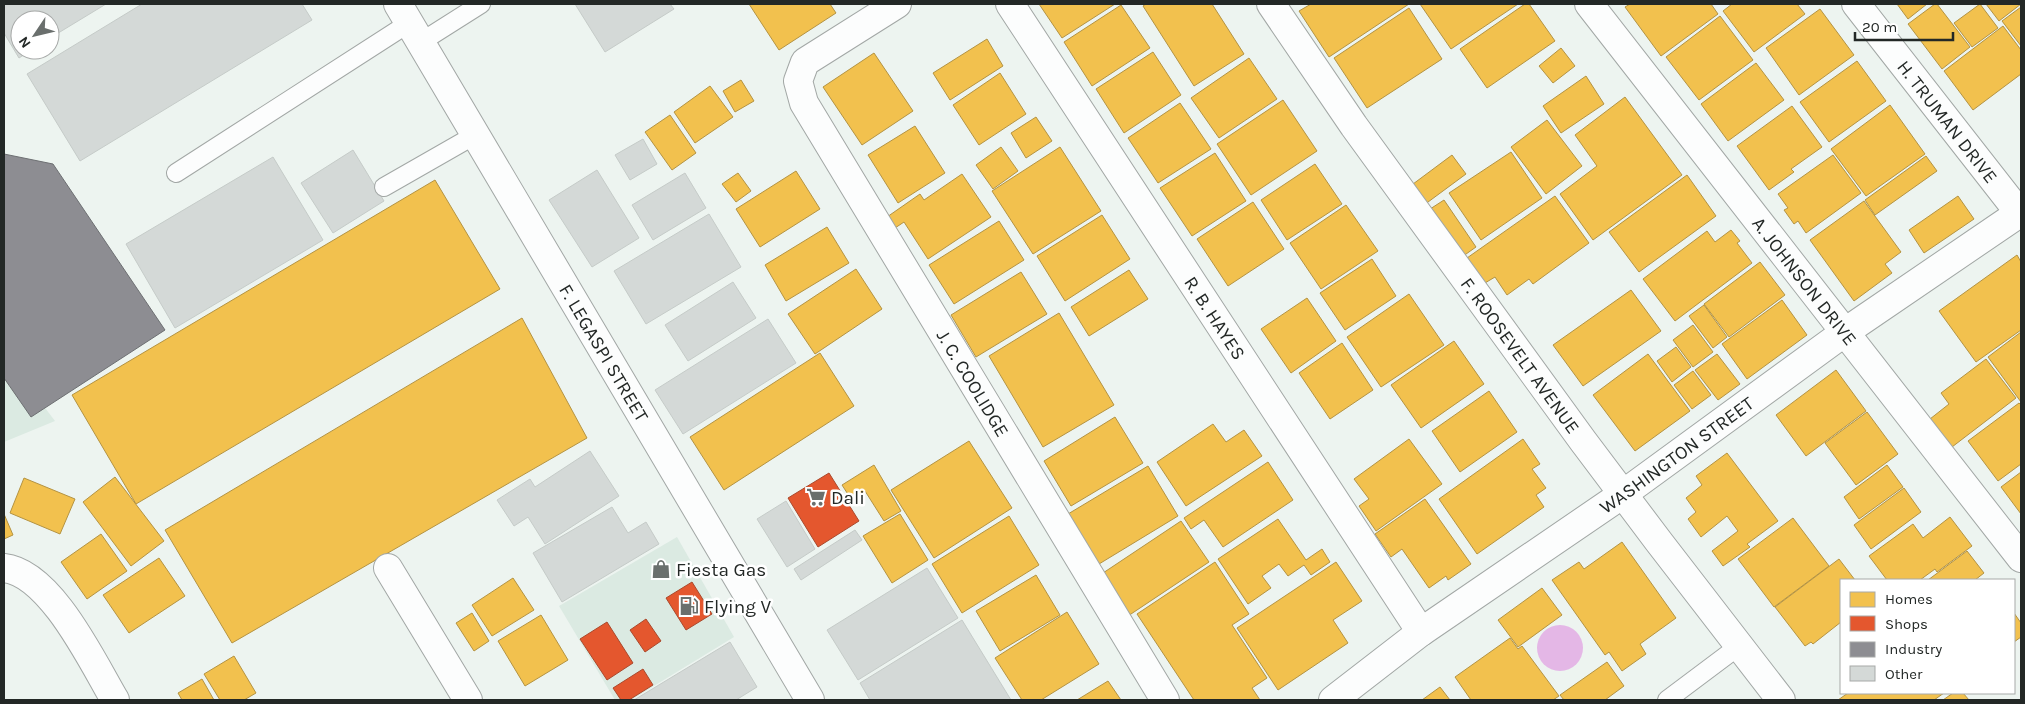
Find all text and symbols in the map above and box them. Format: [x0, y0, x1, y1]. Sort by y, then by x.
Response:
north arrow [10, 10, 60, 60]
scale bar [1855, 10, 1952, 42]
text: 20 m [1862, 18, 1897, 36]
text: N [15, 33, 35, 51]
street label: H. TRUMAN DRIVE [1892, 56, 2002, 188]
street label: A. JOHNSON DRIVE [1747, 213, 1861, 350]
street label: R. B. HAYES [1179, 273, 1250, 364]
street label: F. ROOSEVELT AVENUE [1456, 274, 1584, 438]
street label: F. LEGASPI STREET [554, 280, 653, 426]
street label: J. C. COOLIDGE [932, 326, 1013, 441]
street label: WASHINGTON STREET [1596, 392, 1759, 519]
supermarket icon: Dali [805, 486, 827, 508]
place label: Dali [831, 487, 865, 509]
shop icon: Fiesta Gas [650, 558, 672, 580]
place label: Fiesta Gas [676, 559, 766, 581]
legend [1840, 579, 2015, 694]
text: Homes [1885, 590, 1933, 608]
fuel station icon: Flying V [678, 595, 700, 617]
place label: Flying V [704, 596, 771, 618]
text: Shops [1885, 615, 1928, 633]
text: Industry [1885, 640, 1942, 658]
text: Other [1885, 665, 1923, 683]

